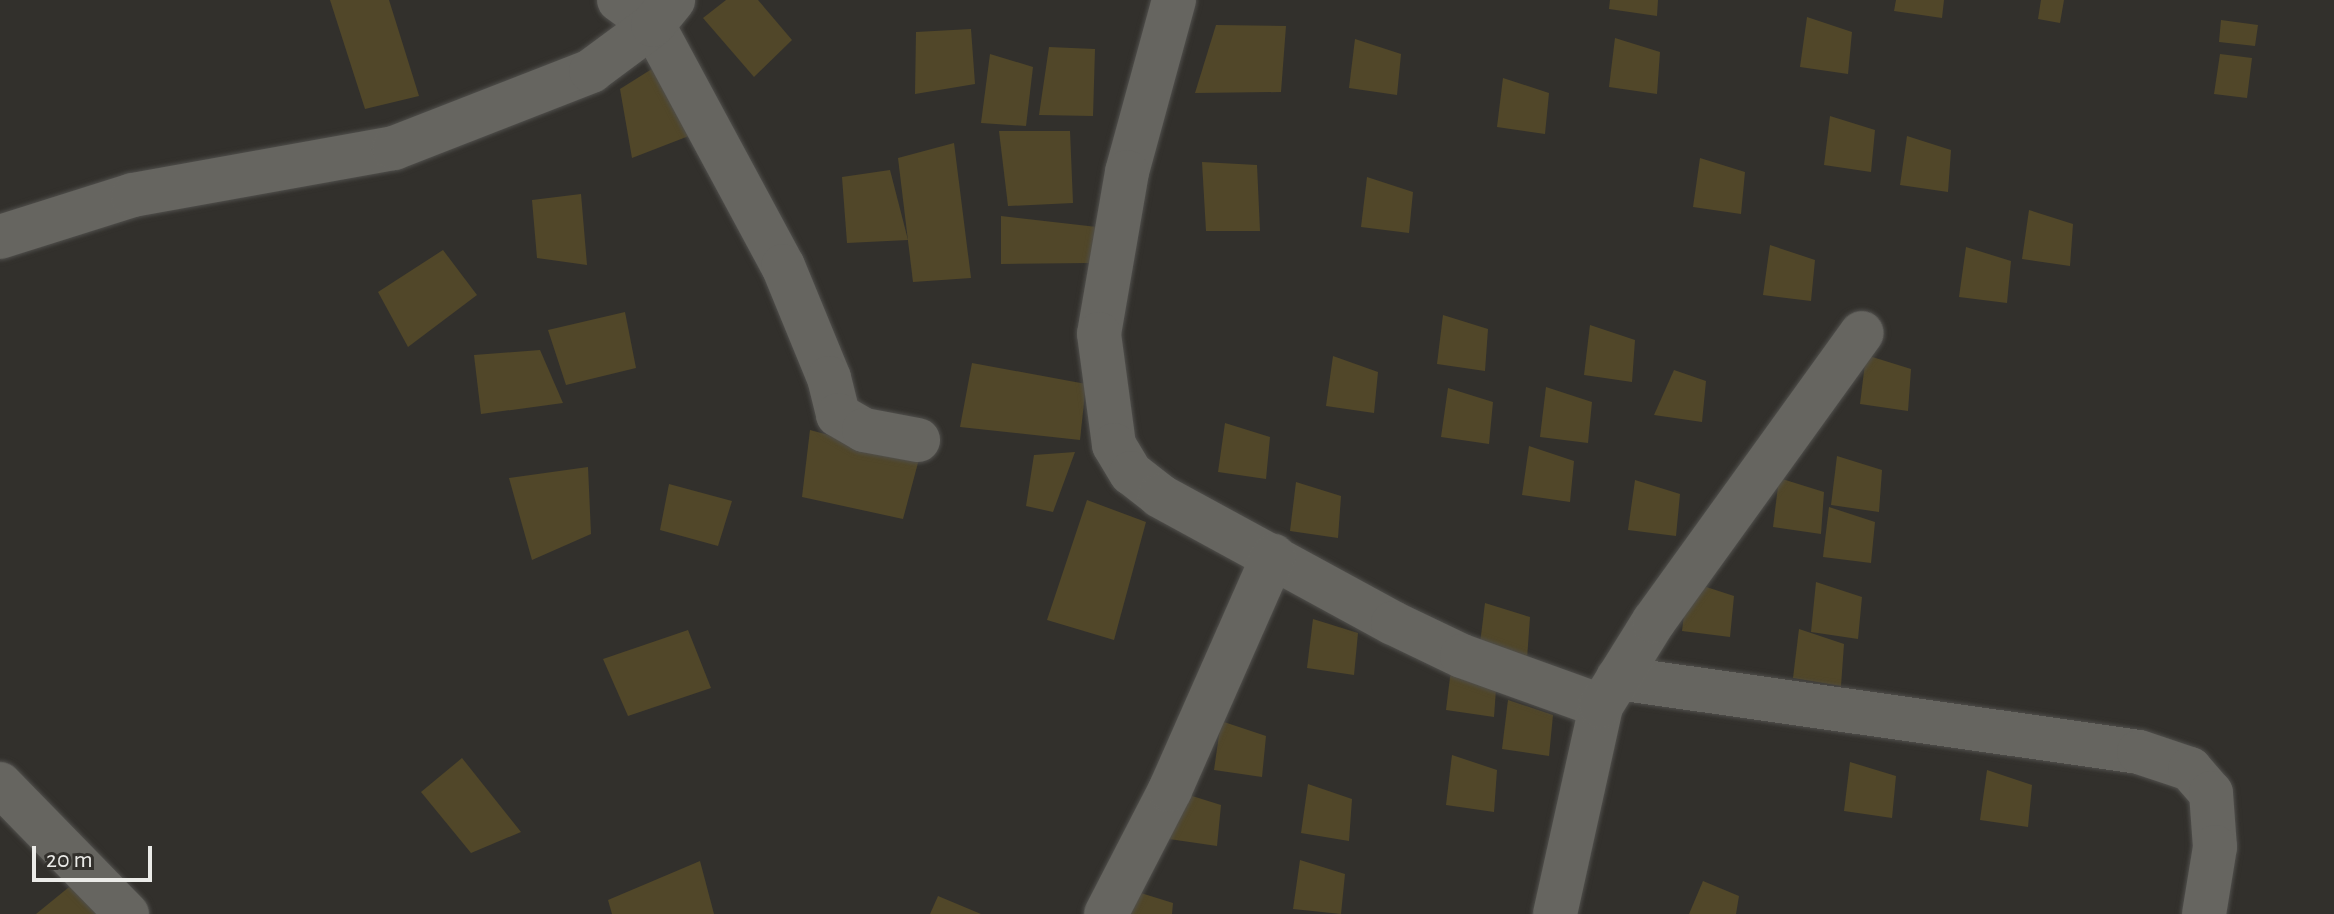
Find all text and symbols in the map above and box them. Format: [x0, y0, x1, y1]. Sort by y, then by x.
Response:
scale bar [36, 830, 156, 880]
text: 20 m [46, 848, 93, 872]

